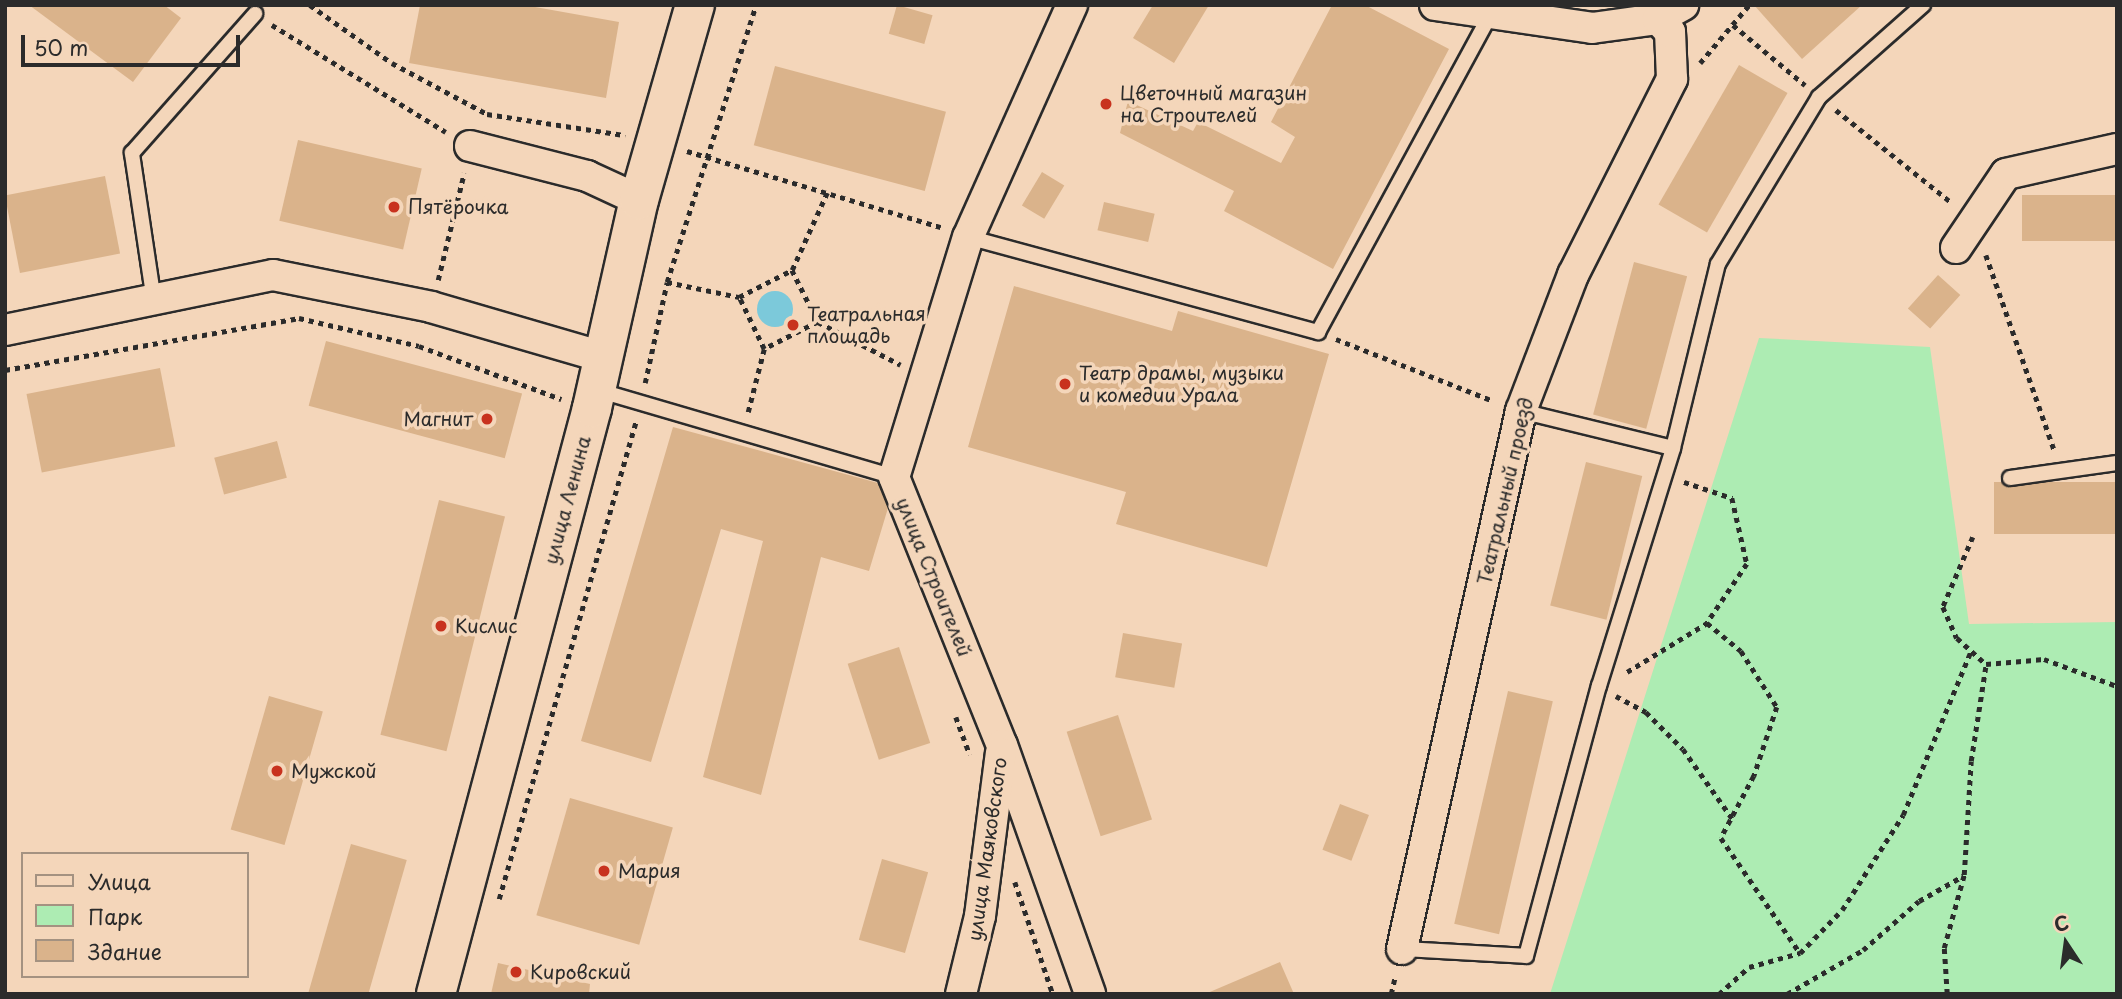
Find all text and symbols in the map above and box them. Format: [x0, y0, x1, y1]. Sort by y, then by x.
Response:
scale bar [24, 21, 243, 65]
text: 50 m [34, 31, 88, 63]
place label: Цветочный магазин на Строителей [1120, 82, 1308, 126]
marker: Цветочный магазин на Строителей [1098, 96, 1114, 112]
place label: Пятёрочка [408, 196, 509, 218]
marker: Пятёрочка [386, 199, 402, 215]
place label: Театральная площадь [807, 303, 926, 347]
marker: Театральная площадь [785, 317, 801, 333]
place label: Театр драмы, музыки и комедии Урала [1079, 362, 1285, 406]
marker: Театр драмы, музыки и комедии Урала [1057, 376, 1073, 392]
street label: Театральный проезд [1472, 395, 1538, 587]
place label: Магнит [403, 408, 473, 430]
marker: Магнит [479, 411, 495, 427]
street label: улица Ленина [539, 433, 595, 567]
street label: улица Строителей [891, 494, 977, 660]
place label: Кислис [455, 615, 518, 637]
marker: Кислис [433, 618, 449, 634]
street label: улица Маяковского [963, 755, 1011, 943]
place label: Мужской [291, 760, 377, 782]
marker: Мужской [269, 763, 285, 779]
legend [21, 852, 248, 978]
place label: Мария [618, 860, 681, 882]
marker: Мария [596, 863, 612, 879]
text: Улица [88, 865, 151, 897]
text: Парк [88, 900, 142, 932]
text: С [2051, 907, 2071, 938]
north arrow [2031, 908, 2101, 978]
text: Здание [88, 935, 162, 967]
place label: Кировский [530, 961, 631, 983]
marker: Кировский [508, 964, 524, 980]

